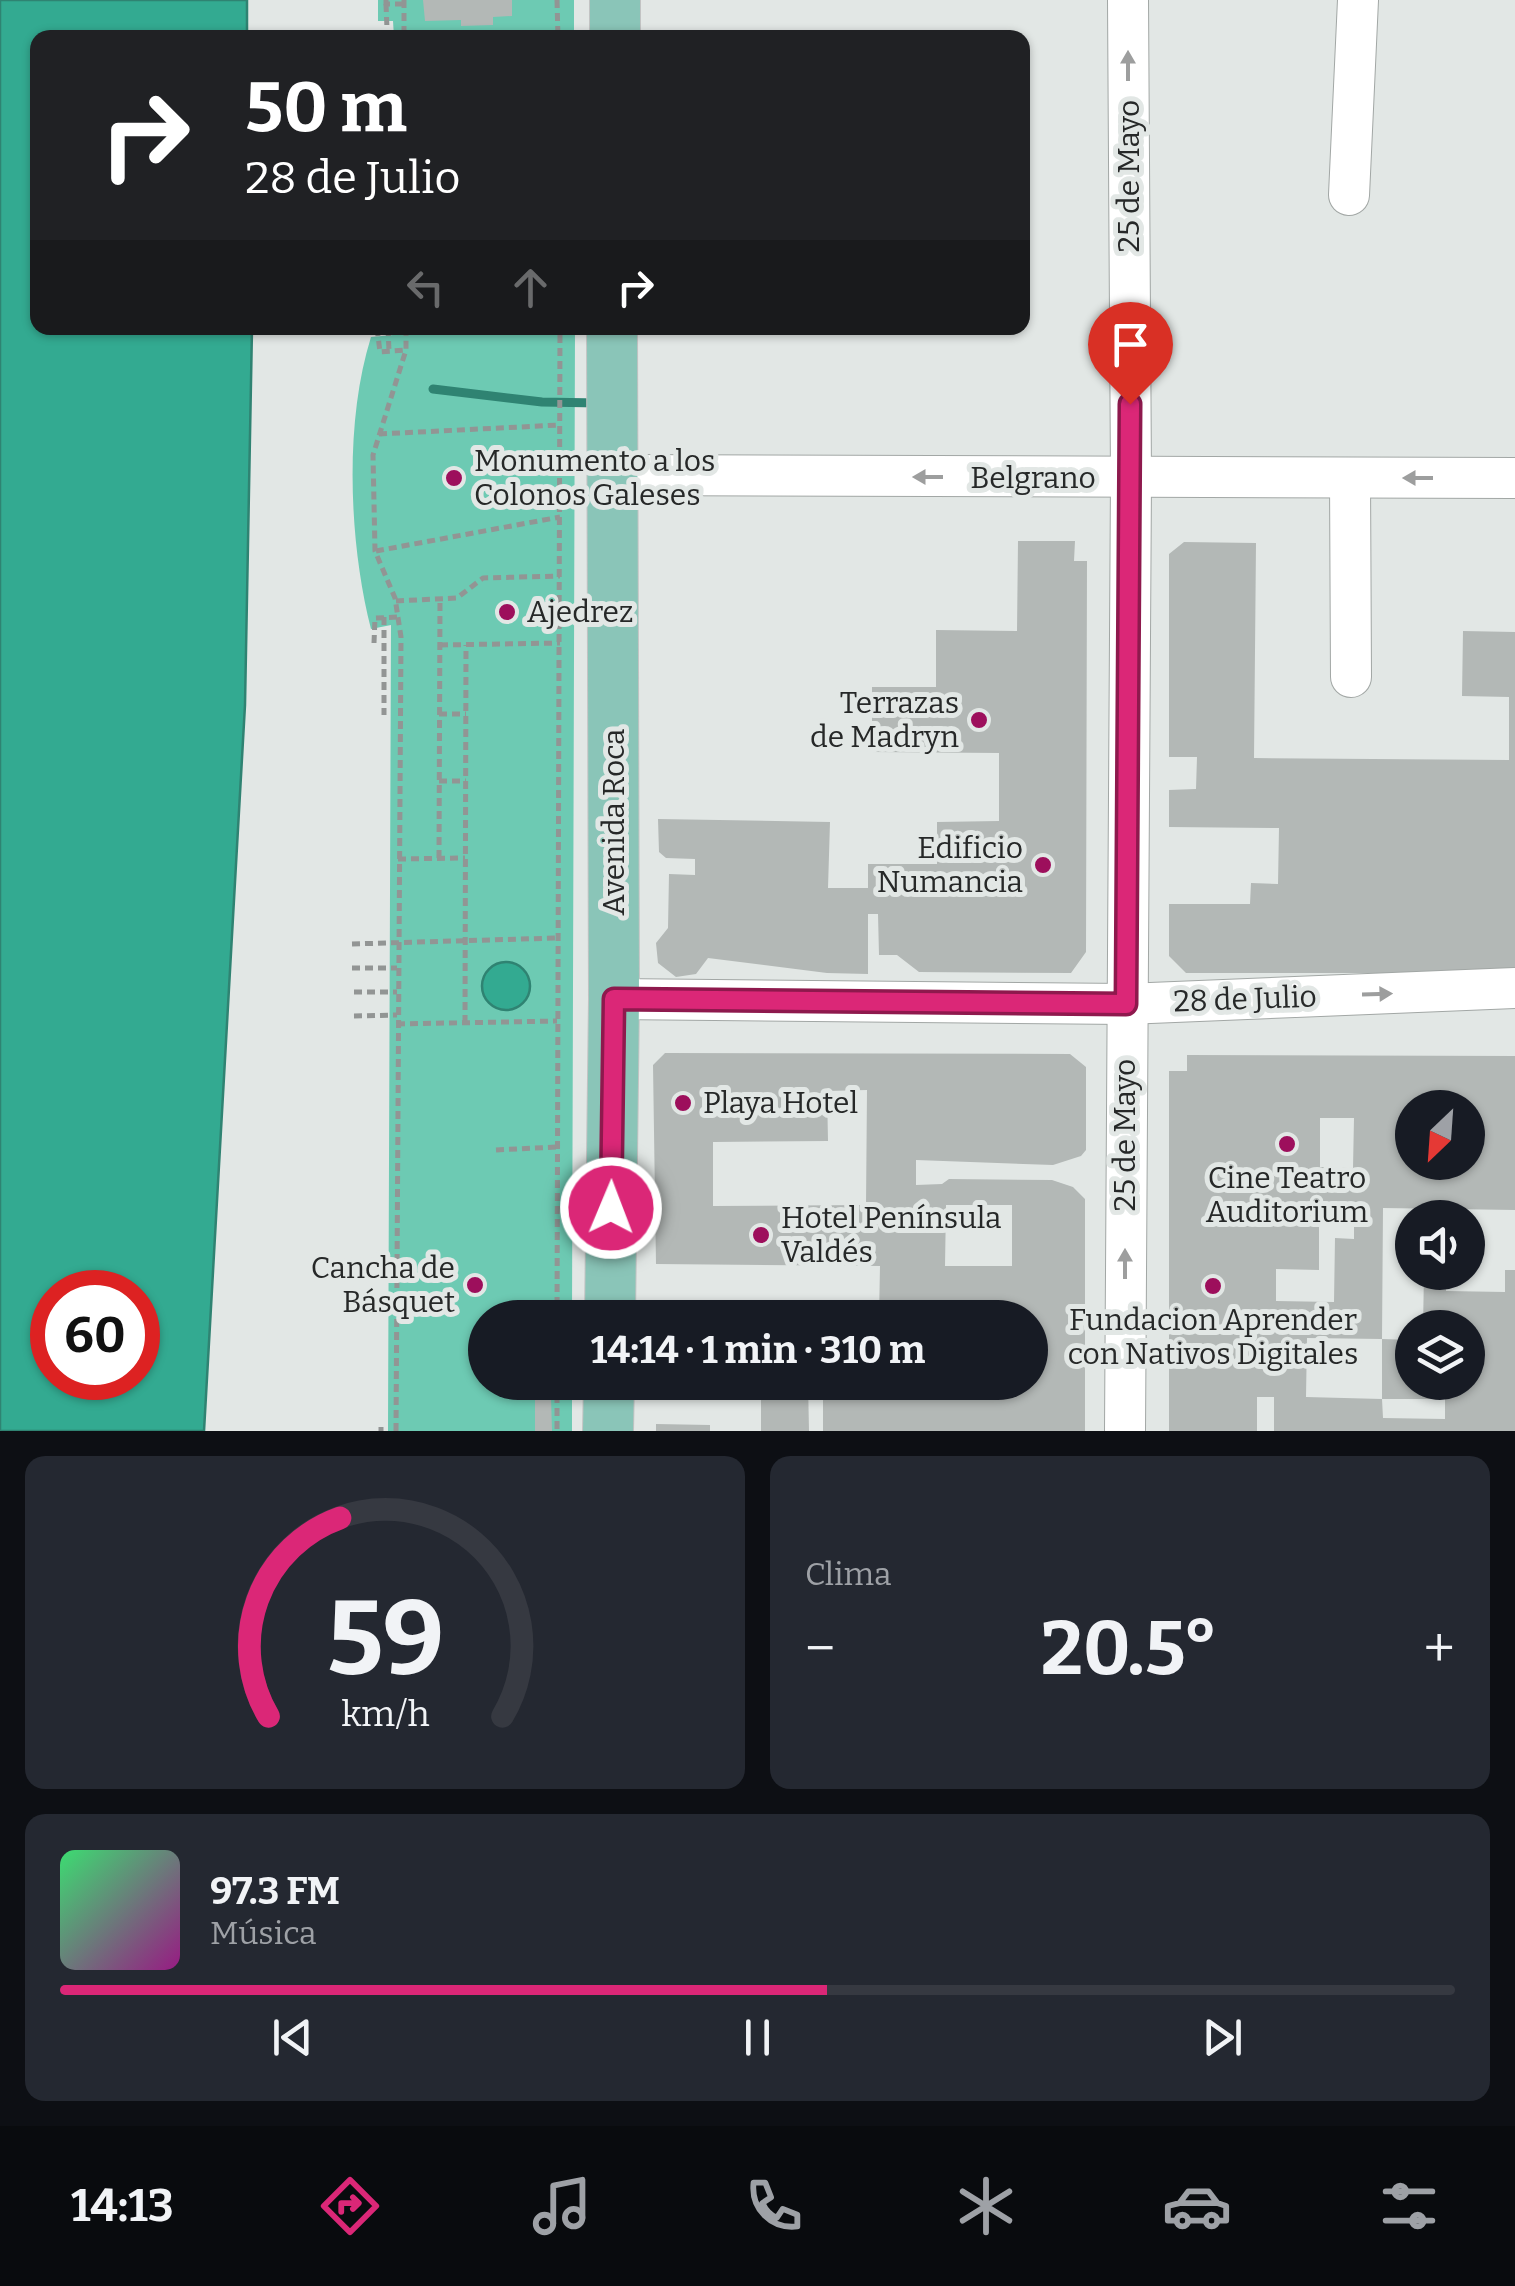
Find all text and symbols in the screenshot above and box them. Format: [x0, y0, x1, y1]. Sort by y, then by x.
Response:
one-way arrow [1120, 49, 1136, 81]
text: 50 m [245, 66, 407, 150]
icon: right [80, 70, 210, 200]
street label: 25 de Mayo [1111, 100, 1147, 252]
text: 28 de Julio [245, 151, 460, 205]
icon: left [398, 260, 453, 315]
icon: ahead [503, 260, 558, 315]
icon: right [608, 260, 663, 315]
pin [1088, 302, 1173, 405]
icon: arrive [1103, 317, 1158, 372]
place label: Monumento a los Colonos Galeses [474, 443, 715, 513]
street label: Belgrano [970, 460, 1096, 496]
marker: Monumento a los Colonos Galeses [443, 467, 465, 489]
one-way arrow [912, 469, 944, 485]
one-way arrow [1401, 470, 1433, 486]
place label: Ajedrez [527, 594, 633, 630]
marker: Ajedrez [496, 601, 518, 623]
place label: Terrazas de Madryn [810, 685, 959, 755]
marker: Terrazas de Madryn [968, 709, 990, 731]
street label: Avenida Roca [596, 729, 632, 915]
place label: Edificio Numancia [877, 830, 1023, 900]
marker: Edificio Numancia [1032, 854, 1054, 876]
street label: 28 de Julio [1173, 979, 1317, 1019]
one-way arrow [1361, 986, 1393, 1002]
street label: 25 de Mayo [1107, 1059, 1143, 1211]
place label: Playa Hotel [703, 1085, 858, 1121]
north arrow [1395, 1090, 1485, 1180]
map controls [1395, 1090, 1485, 1400]
marker: Playa Hotel [672, 1092, 694, 1114]
marker: Cine Teatro Auditorium [1276, 1133, 1298, 1155]
position arrow [559, 1156, 663, 1260]
place label: Cine Teatro Auditorium [1206, 1160, 1369, 1230]
place label: Hotel Península Valdés [781, 1200, 1001, 1270]
button: sound [1395, 1200, 1485, 1290]
marker: Hotel Península Valdés [750, 1224, 772, 1246]
one-way arrow [1117, 1247, 1133, 1279]
place label: Cancha de Básquet [311, 1250, 455, 1320]
speed limit sign: 60 [30, 1270, 160, 1400]
marker: Cancha de Básquet [464, 1274, 486, 1296]
marker: Fundacion Aprender con Nativos Digitales [1202, 1275, 1224, 1297]
place label: Fundacion Aprender con Nativos Digitales [1068, 1302, 1358, 1372]
button: layers [1395, 1310, 1485, 1400]
text: 14:14 · 1 min · 310 m [591, 1327, 925, 1373]
text: Clima [805, 1555, 892, 1593]
text: 59 [326, 1577, 444, 1702]
text: 20.5° [1041, 1604, 1218, 1694]
text: − [805, 1616, 835, 1682]
text: + [1424, 1616, 1455, 1682]
text: km/h [341, 1693, 429, 1735]
text: 97.3 FM [210, 1868, 340, 1914]
text: Música [210, 1914, 317, 1952]
icon: previous [265, 2010, 320, 2065]
icon: pause [730, 2010, 785, 2065]
icon: next [1195, 2010, 1250, 2065]
icon: directions [315, 2171, 385, 2241]
icon: music [527, 2171, 597, 2241]
icon: phone [739, 2171, 809, 2241]
icon: climate [951, 2171, 1021, 2241]
icon: car [1162, 2171, 1232, 2241]
icon: filters [1374, 2171, 1444, 2241]
text: 14:13 [71, 2179, 174, 2233]

